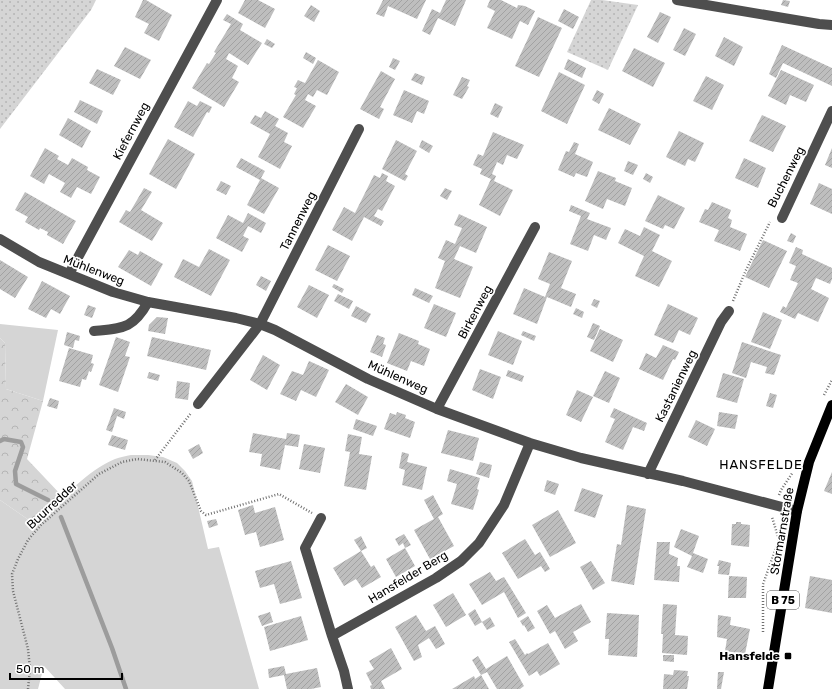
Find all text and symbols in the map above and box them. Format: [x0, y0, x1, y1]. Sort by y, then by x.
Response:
street label: Kiefernweg [110, 100, 152, 162]
street label: Buchenweg [765, 144, 807, 210]
street label: Tannenweg [277, 189, 319, 253]
street label: Mühlenweg [62, 252, 126, 288]
street label: Birkenweg [455, 283, 495, 341]
street label: Kastanienweg [652, 348, 700, 424]
street label: Mühlenweg [366, 358, 430, 396]
district label: HANSFELDE [719, 457, 803, 472]
street label: Buurredder [24, 478, 80, 532]
street label: Stormarnstraße [767, 486, 797, 576]
street label: Hansfelder Berg [366, 548, 450, 606]
road number: B 75 [767, 591, 799, 609]
place label: Hansfelde [719, 649, 780, 663]
marker: Hansfelde [783, 651, 793, 661]
scale bar [10, 655, 122, 681]
text: 50 m [16, 662, 44, 676]

